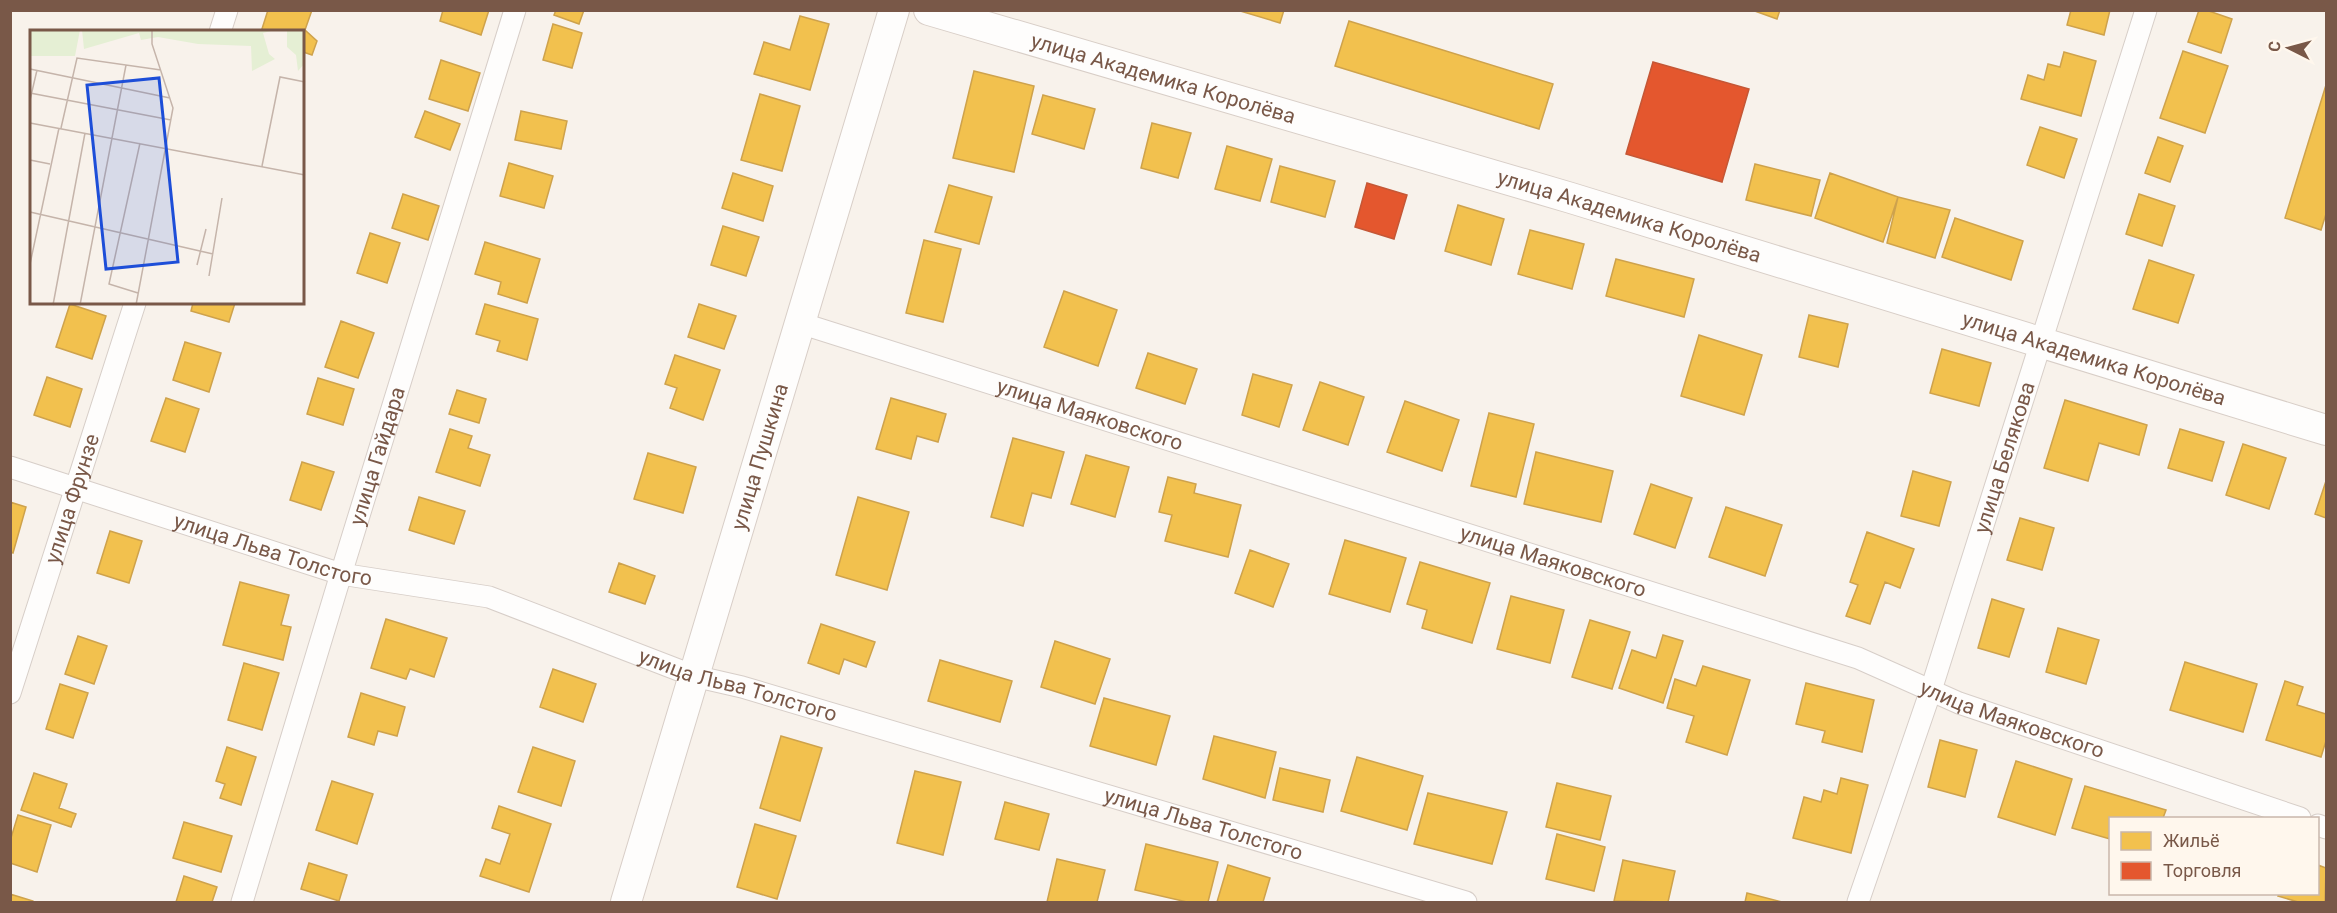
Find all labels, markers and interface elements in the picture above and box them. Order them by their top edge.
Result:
north arrow [2259,18,2319,78]
street label: улица Академика Королёва [1028,28,1298,129]
inset map [30,30,304,304]
text: С [2265,40,2285,53]
street label: улица Академика Королёва [1494,165,1764,268]
street label: улица Академика Королёва [1959,307,2229,410]
street label: улица Маяковского [994,374,1186,456]
street label: улица Белякова [1969,379,2040,536]
street label: улица Пушкина [726,380,793,533]
street label: улица Гайдара [345,384,410,528]
street label: улица Фрунзе [40,431,104,567]
street label: улица Льва Толстого [171,509,374,591]
street label: улица Маяковского [1457,521,1649,602]
street label: улица Льва Толстого [635,644,840,727]
street label: улица Маяковского [1916,675,2108,763]
street label: улица Льва Толстого [1101,783,1306,865]
legend [2109,817,2319,895]
text: Жильё [2163,830,2219,851]
text: Торговля [2163,860,2241,881]

